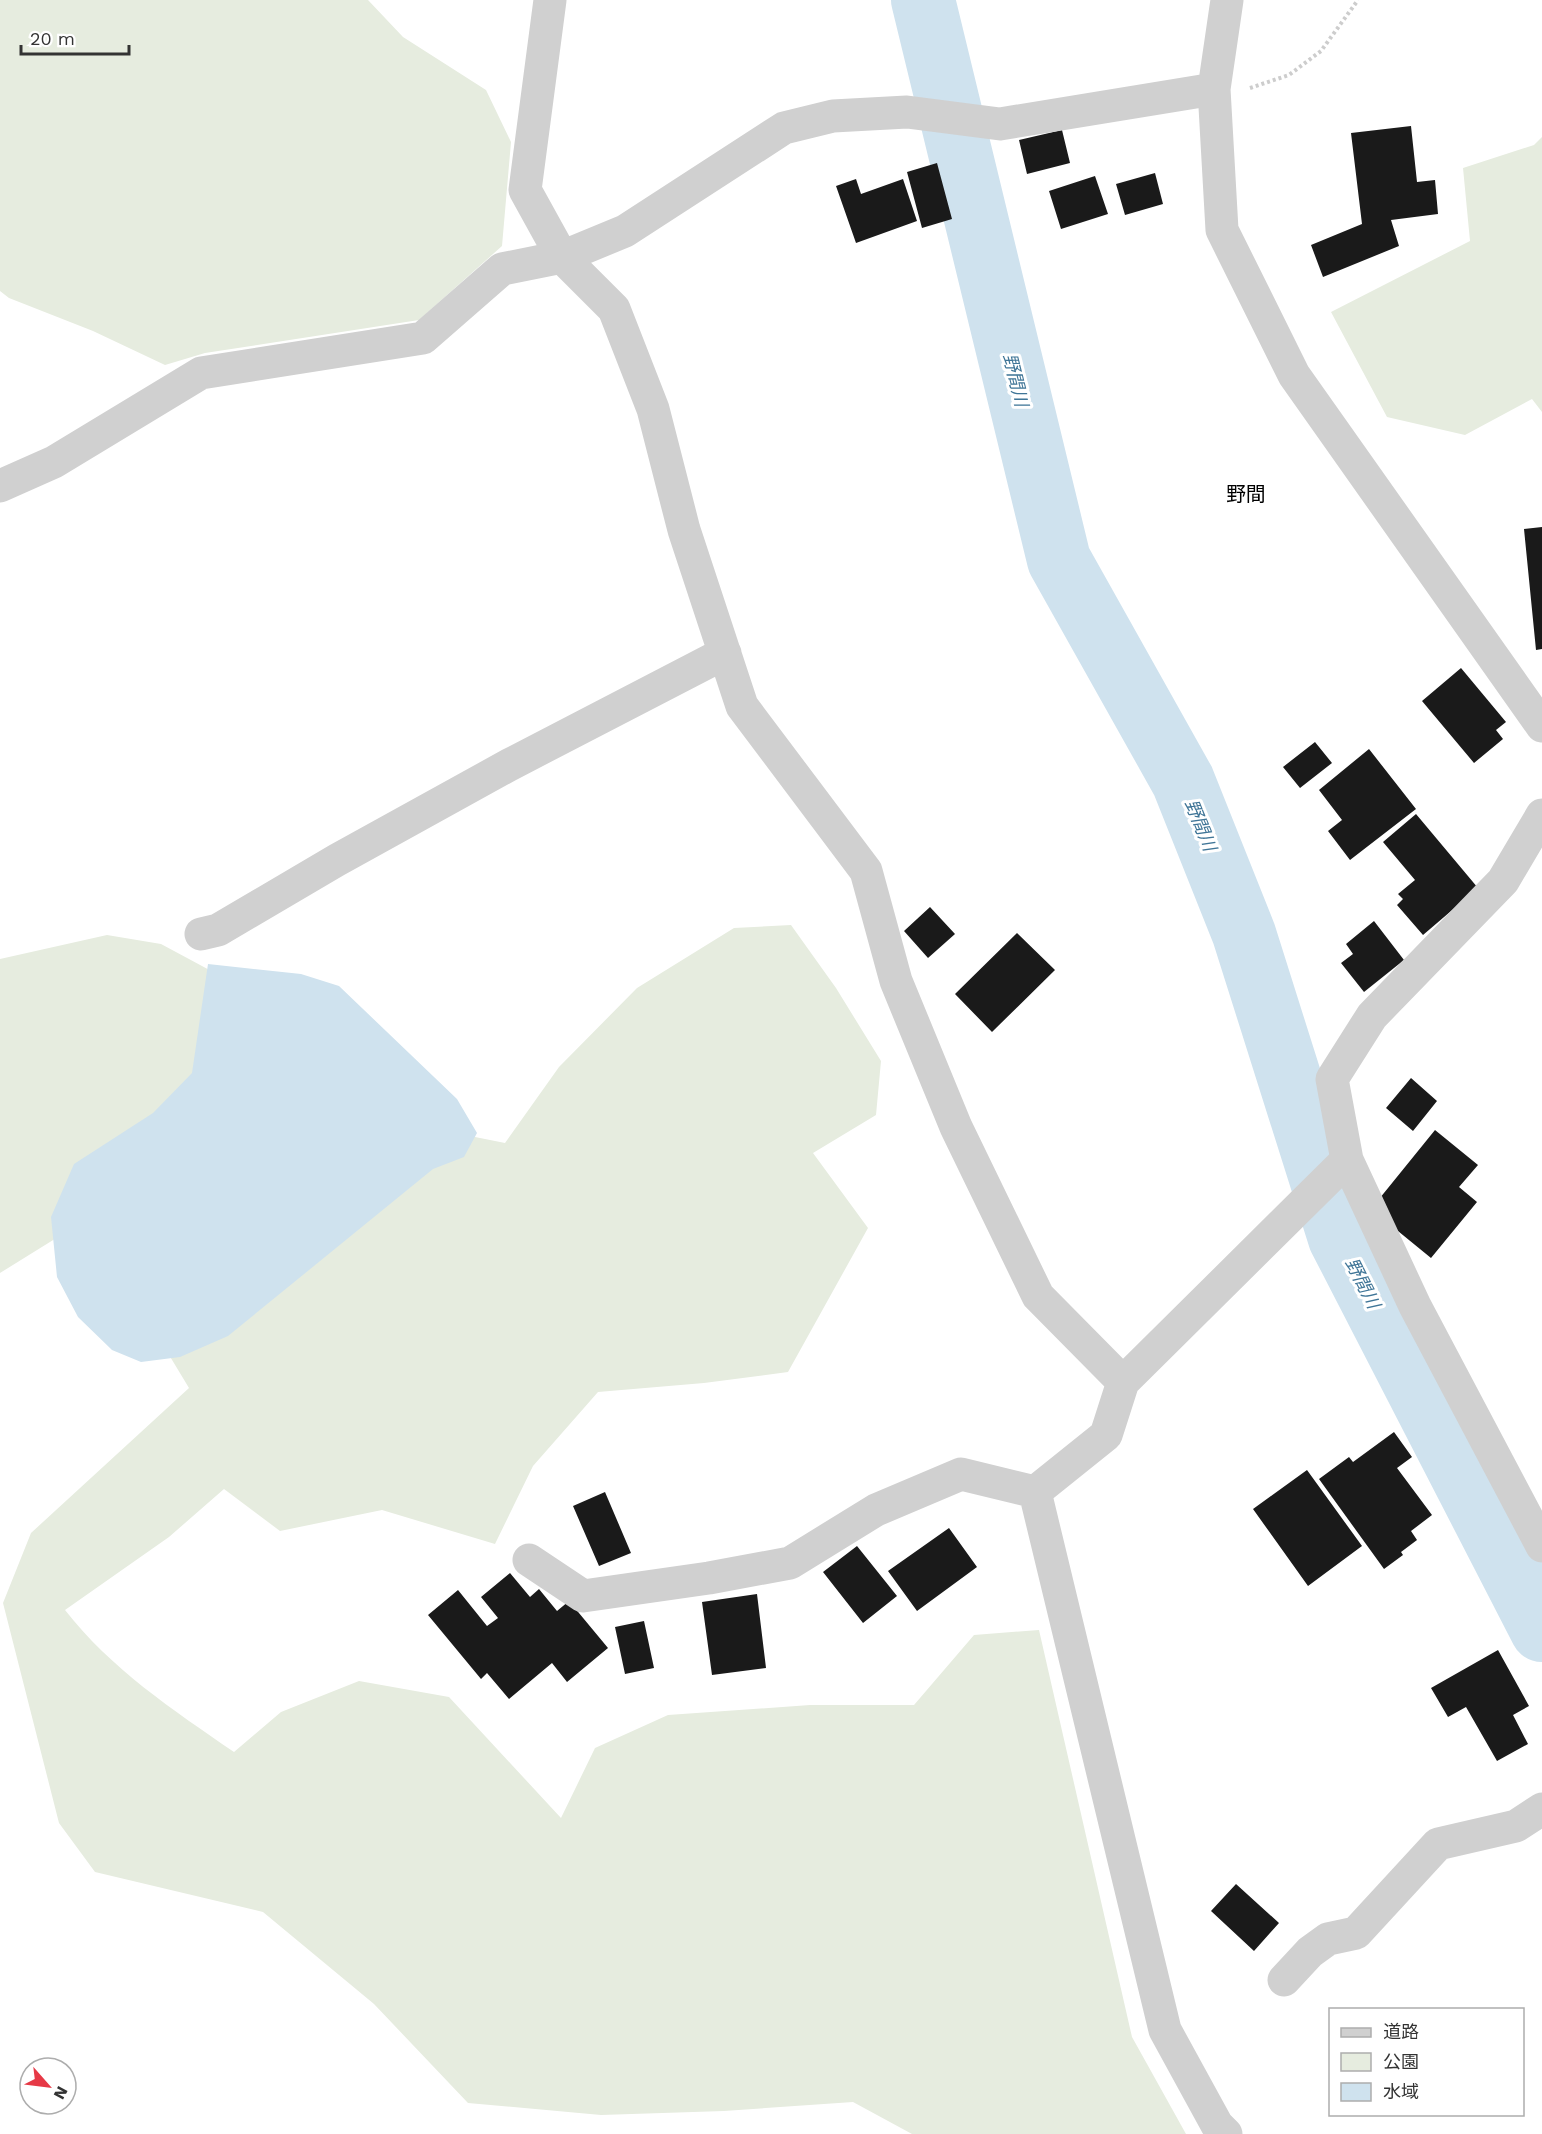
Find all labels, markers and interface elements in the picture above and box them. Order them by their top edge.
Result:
scale bar [21,18,129,56]
text: 20 m [30,28,75,49]
water label: 野間川 [999,351,1033,411]
district label: 野間 [1226,482,1266,506]
water label: 野間川 [1181,796,1222,856]
water label: 野間川 [1341,1254,1386,1314]
legend [1329,2008,1524,2116]
text: 道路 [1383,2021,1419,2042]
text: 公園 [1383,2051,1419,2072]
north arrow [18,2056,78,2116]
text: 水域 [1383,2081,1419,2102]
text: N [50,2083,72,2103]

